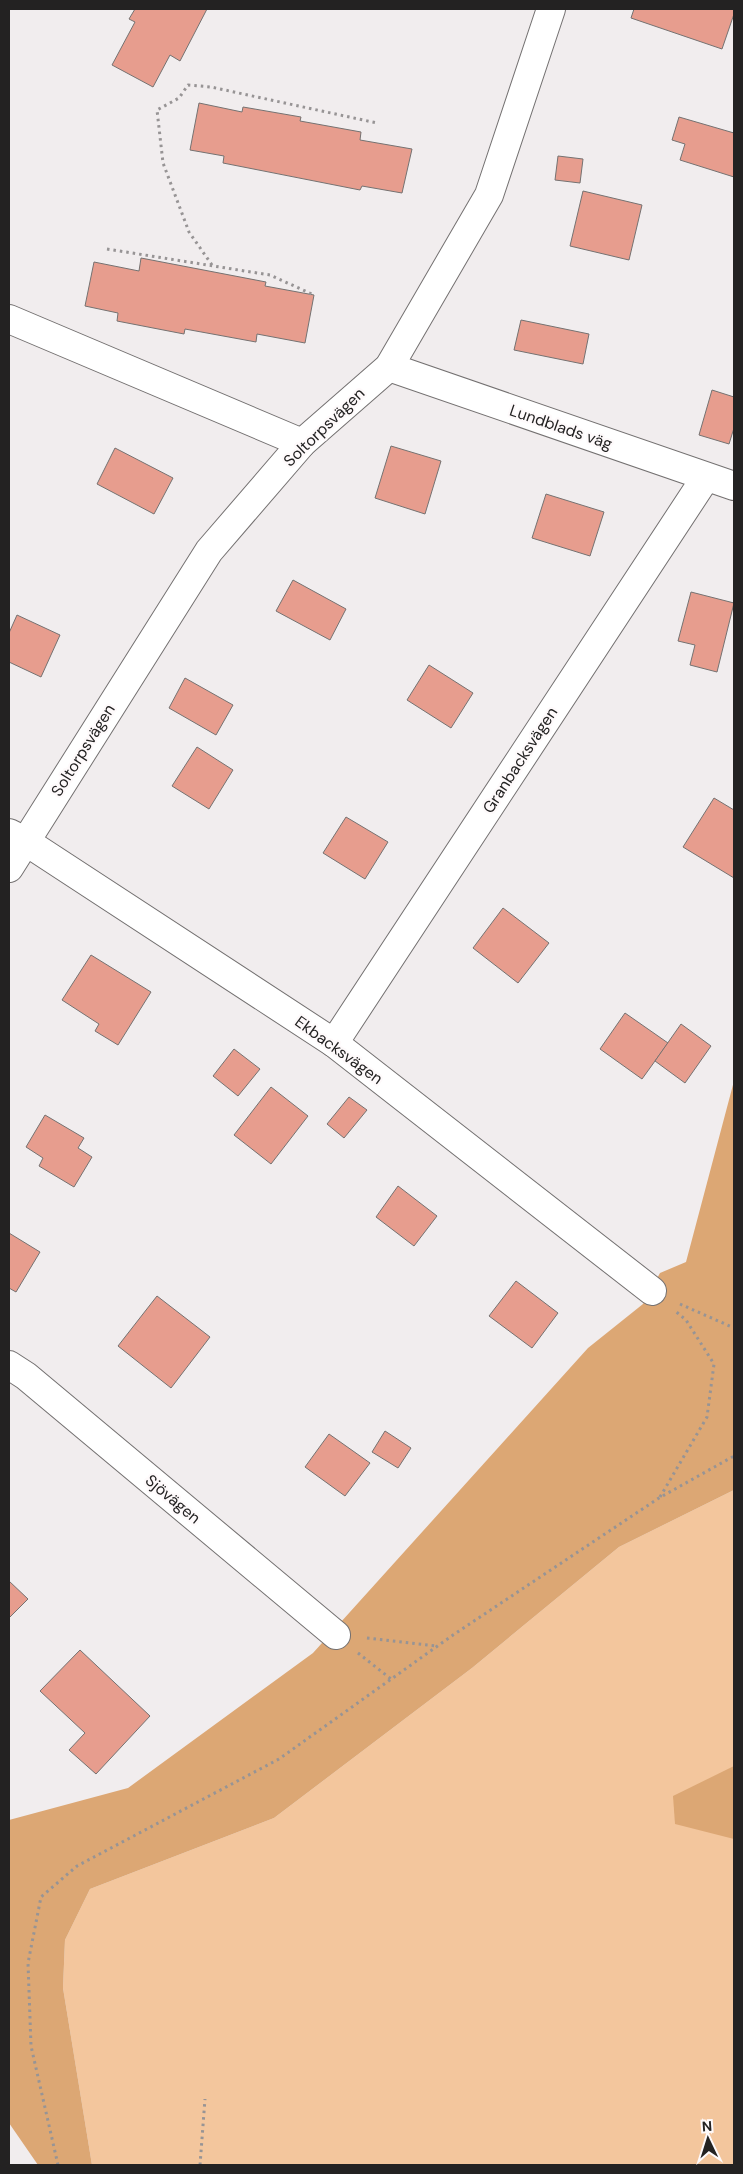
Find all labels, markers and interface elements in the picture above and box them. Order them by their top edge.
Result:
street label: Soltorpsvägen [279,383,369,471]
street label: Lundblads väg [507,400,615,454]
street label: Soltorpsvägen [46,700,120,800]
street label: Granbacksvägen [478,703,562,817]
street label: Ekbacksvägen [291,1011,387,1089]
street label: Sjövägen [141,1470,205,1528]
north arrow [683,2114,733,2164]
text: N [701,2117,713,2135]

